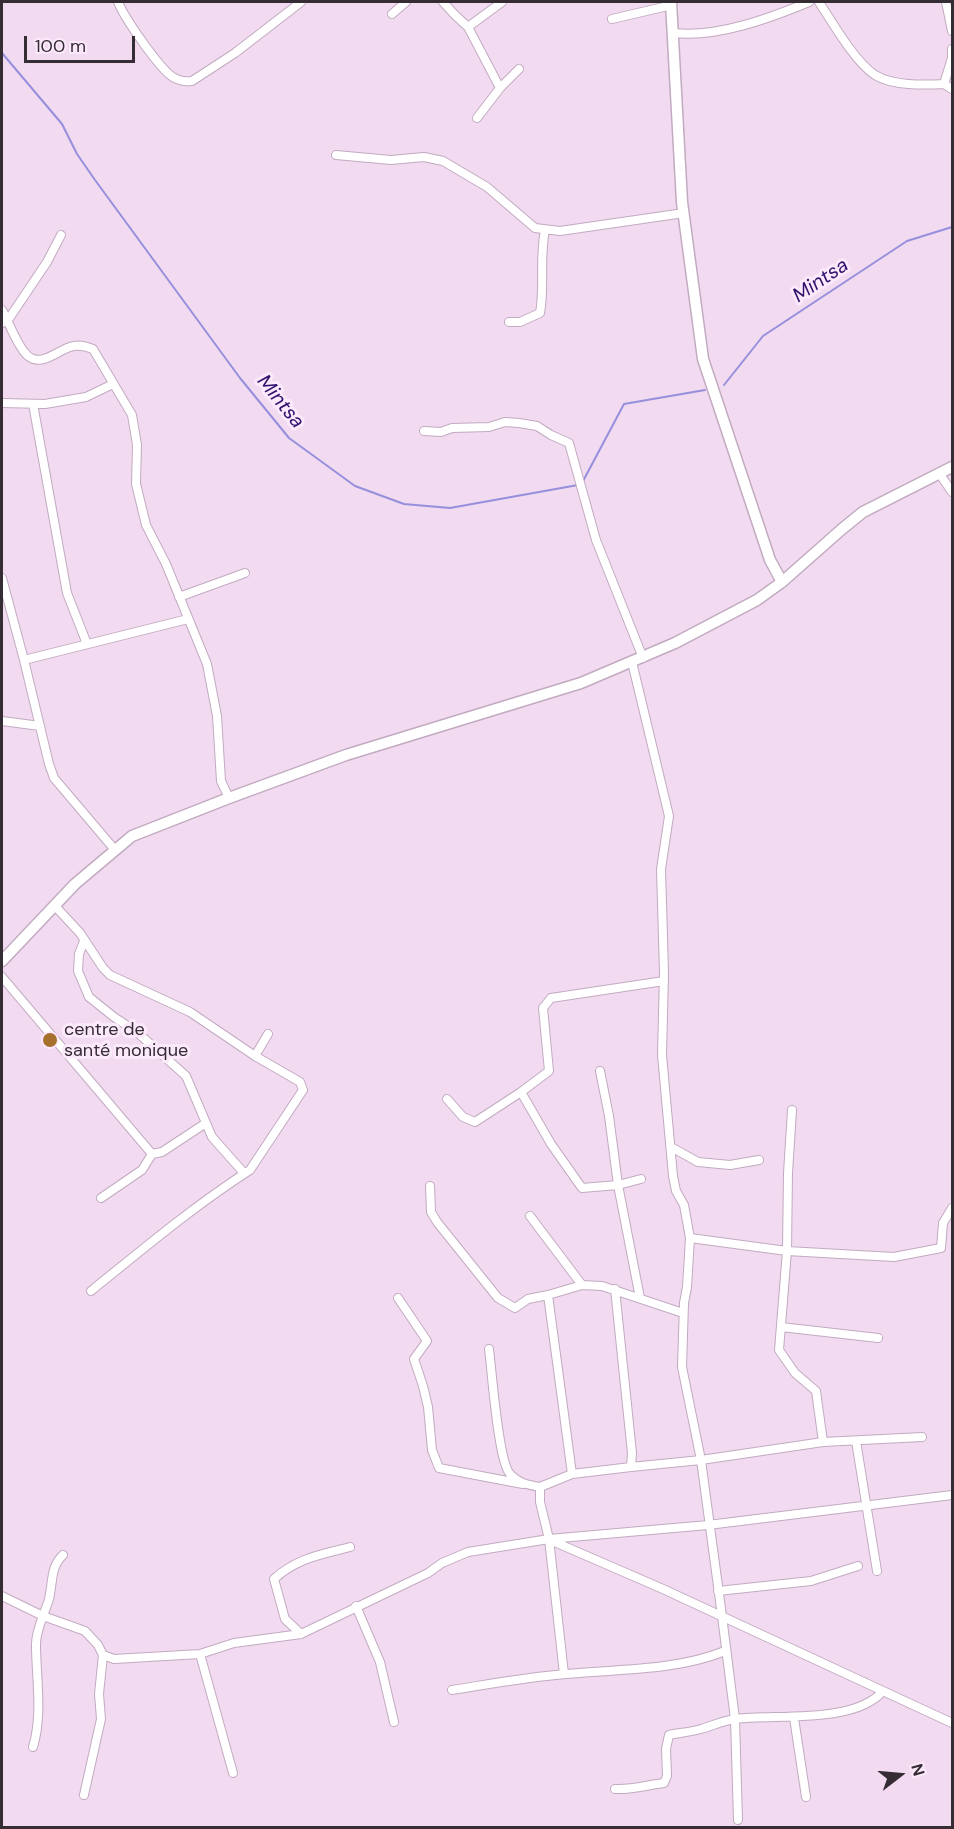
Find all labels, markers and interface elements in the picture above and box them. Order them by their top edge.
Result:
scale bar [27,24,138,62]
text: 100 m [35,34,86,58]
water label: Mintsa [789,254,853,308]
water label: Mintsa [251,370,309,434]
place label: centre de santé monique [64,1019,188,1062]
marker: centre de santé monique [41,1031,59,1049]
north arrow [870,1745,930,1805]
text: N [906,1761,929,1778]

